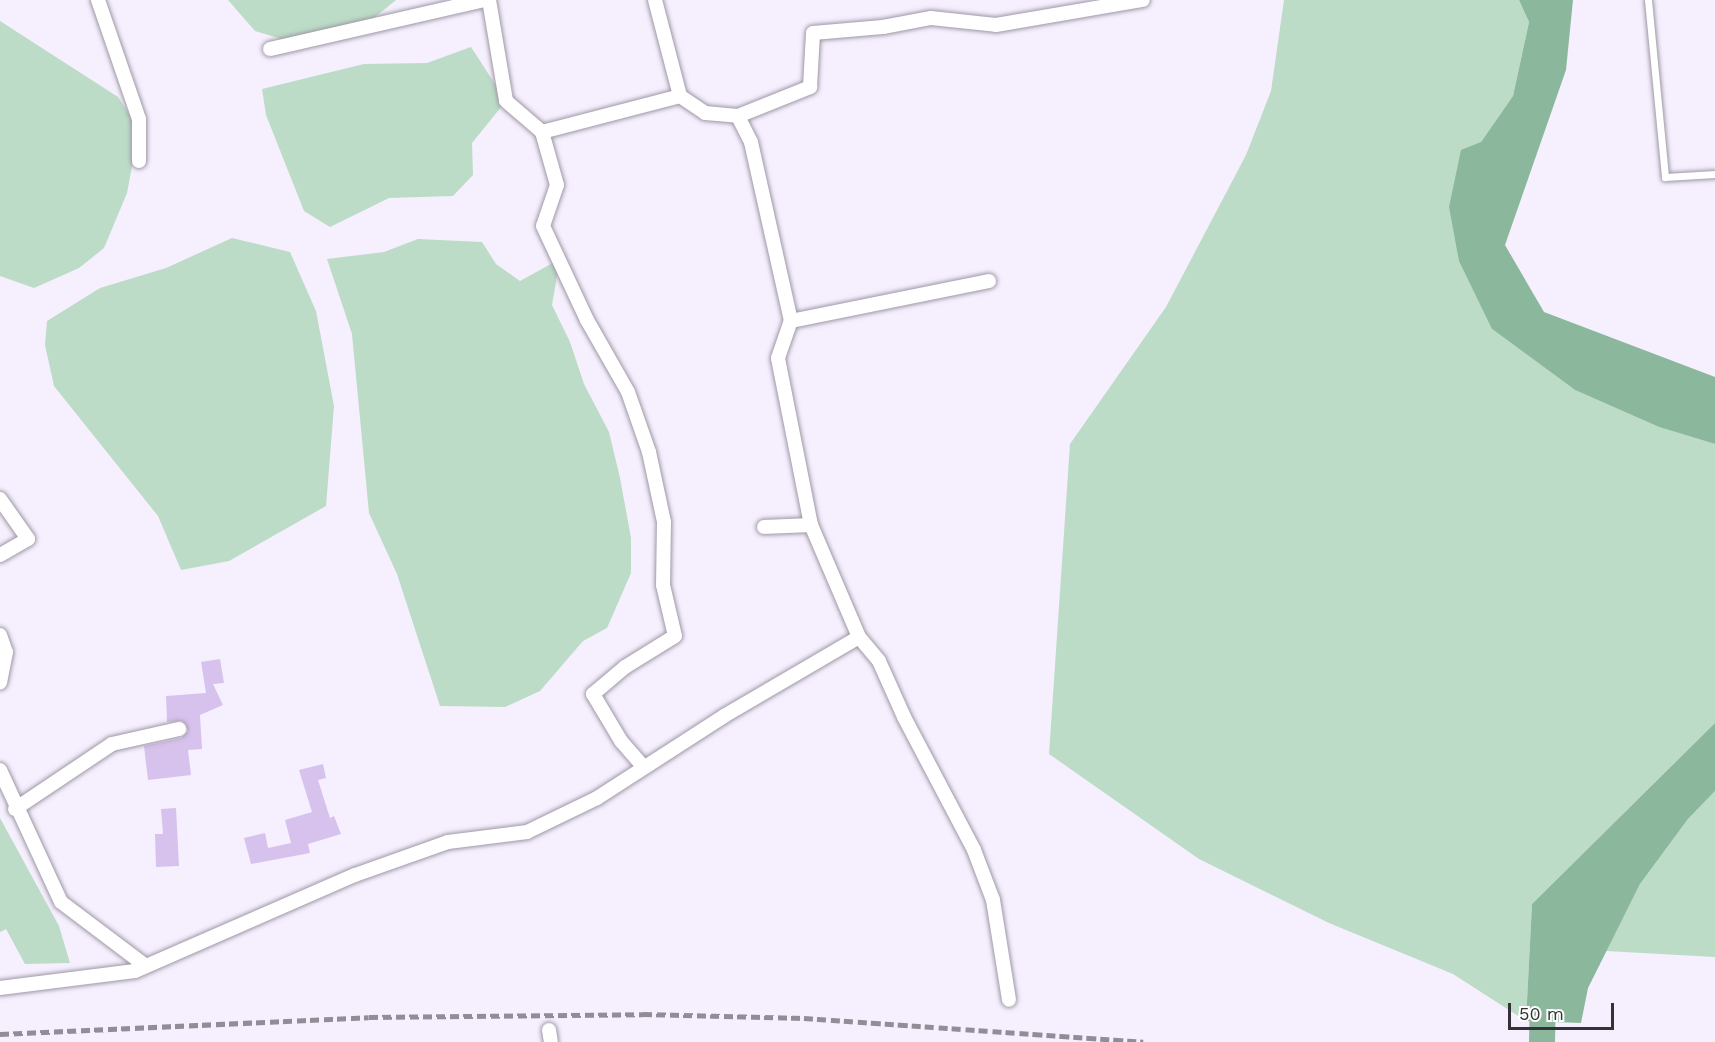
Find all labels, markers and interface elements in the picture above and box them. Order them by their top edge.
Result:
scale bar [1511,991,1618,1029]
text: 50 m [1519,1003,1564,1024]

